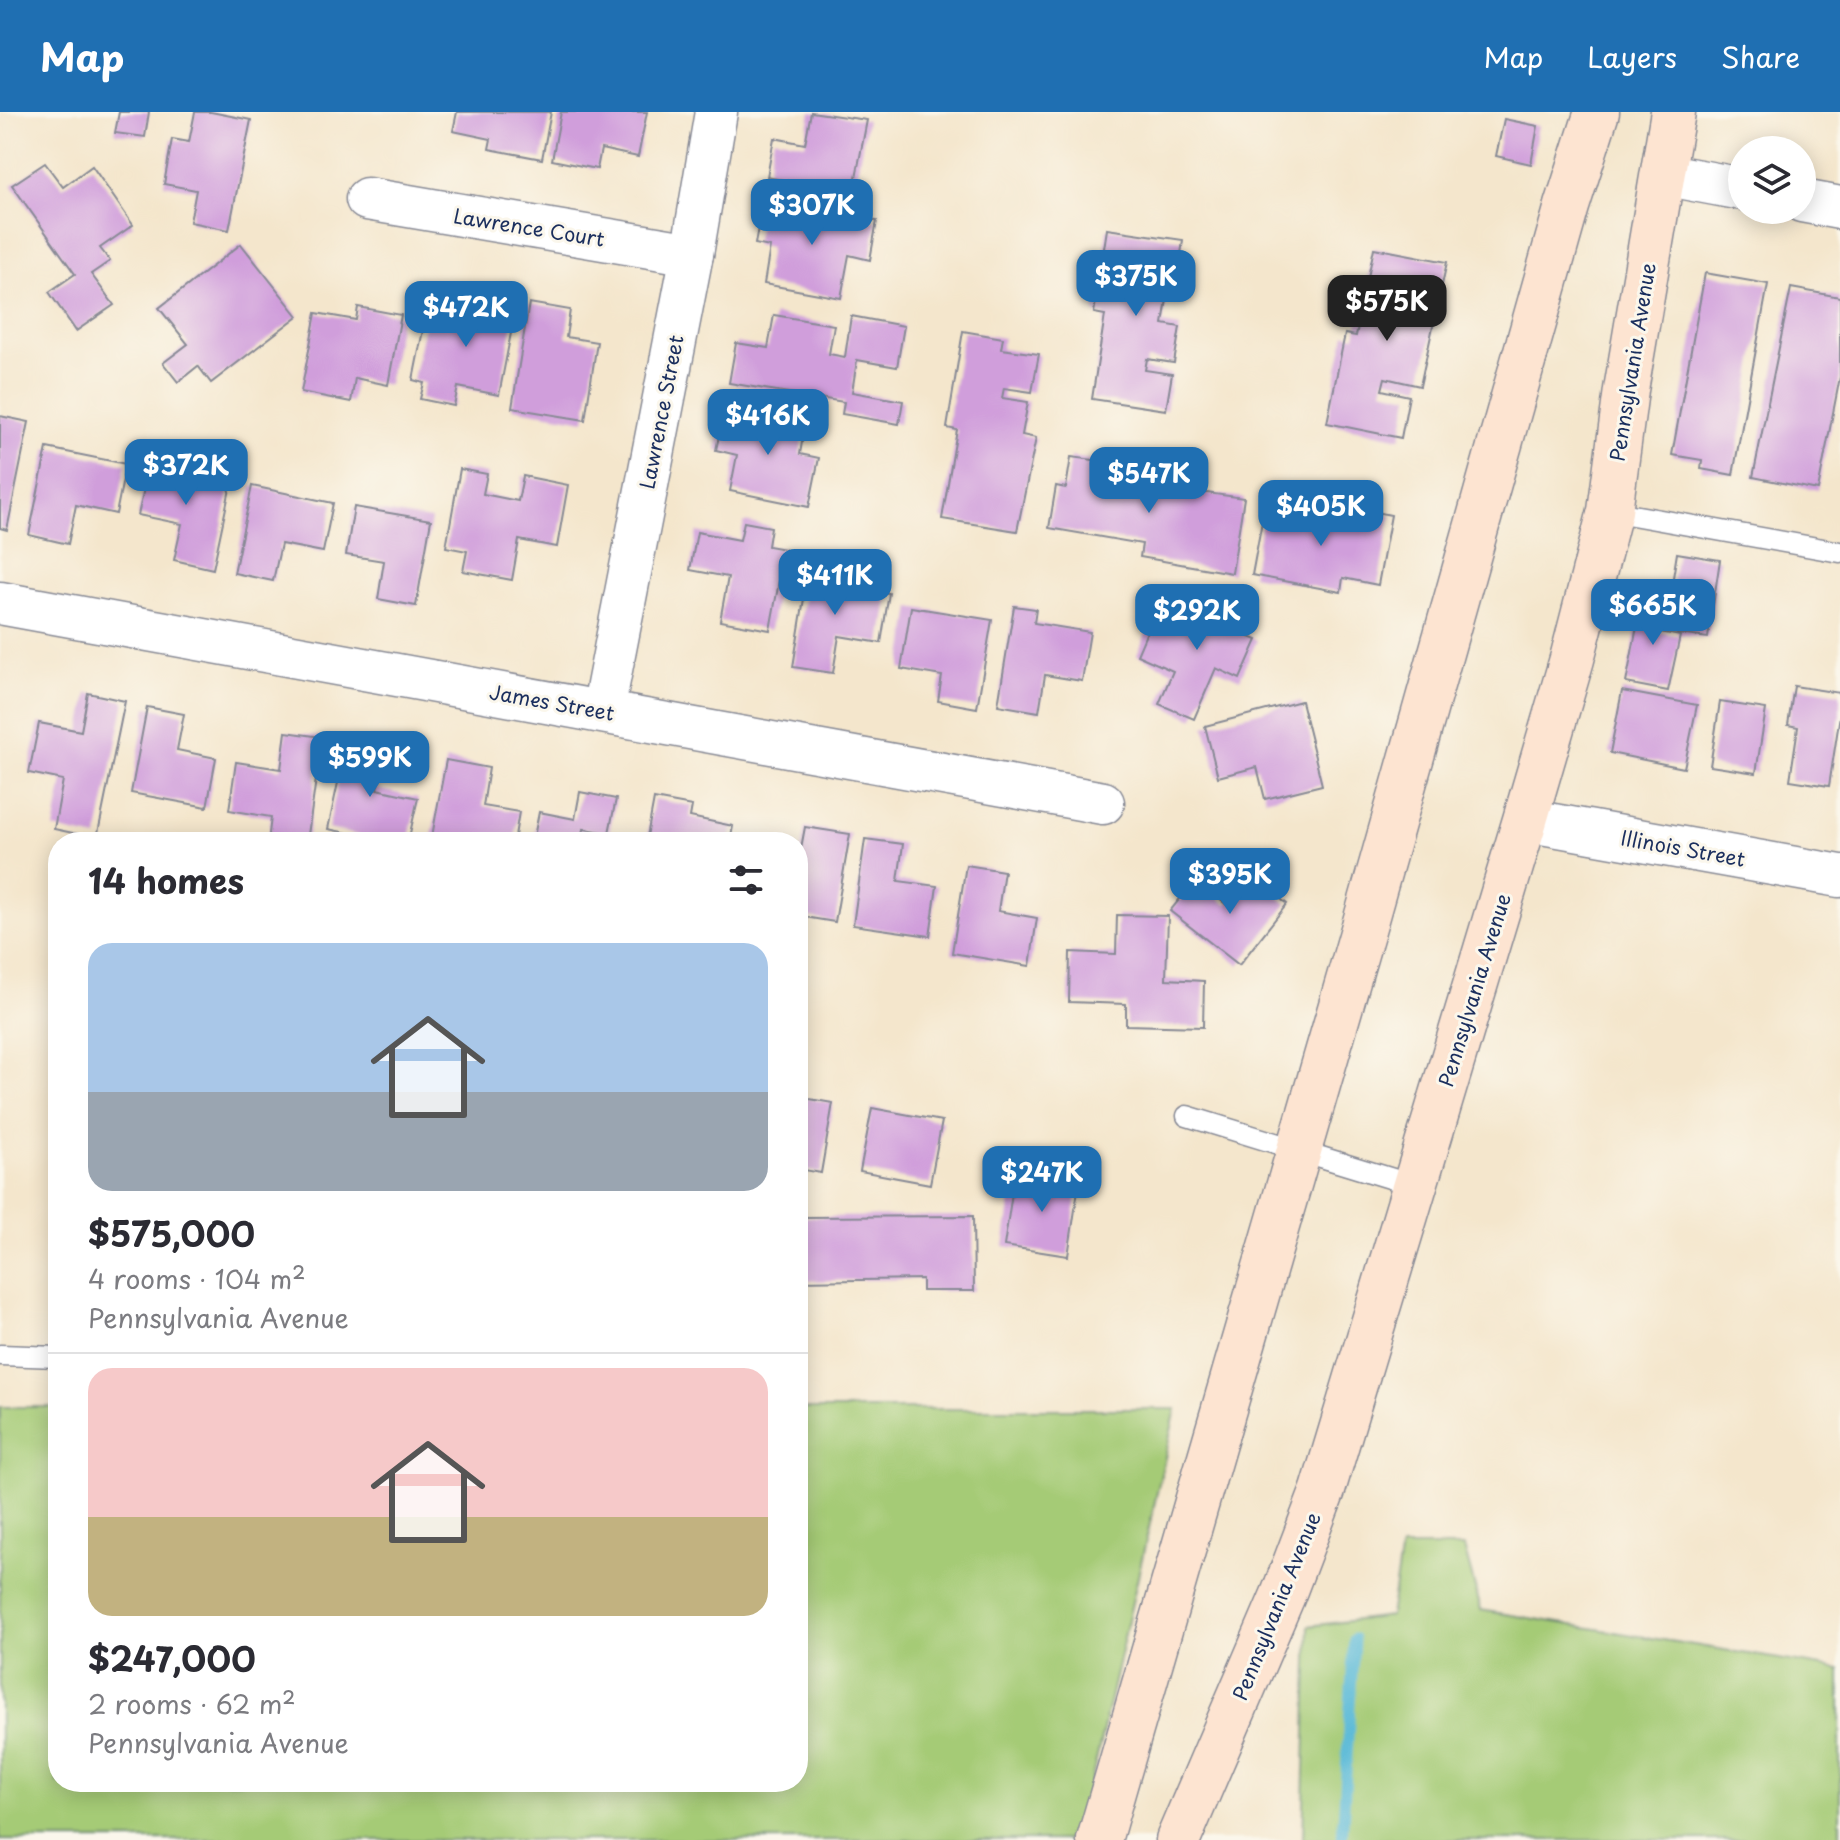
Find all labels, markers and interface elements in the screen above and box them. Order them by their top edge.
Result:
text: Map [40,28,124,85]
text: Map [1483,35,1543,78]
text: Layers [1587,35,1677,78]
text: Share [1721,35,1800,78]
map controls [1728,136,1816,224]
button: layers [1728,136,1816,224]
pin: $307K [756,179,868,247]
text: $307K [769,185,855,224]
street label: Lawrence Court [451,200,607,254]
pin: $375K [1080,250,1192,318]
text: $375K [1094,256,1178,295]
street label: Pennsylvania Avenue [1601,261,1663,463]
pin: $575K [1331,275,1443,343]
pin: $472K [410,281,522,349]
text: $575K [1346,281,1428,320]
text: $472K [423,287,509,326]
street label: Lawrence Street [631,332,691,492]
pin: $416K [712,389,824,457]
text: $416K [726,395,810,434]
pin: $372K [130,439,242,507]
text: $372K [143,445,229,484]
pin: $547K [1093,447,1205,515]
text: $547K [1107,453,1191,492]
pin: $405K [1265,480,1377,548]
text: $405K [1276,486,1366,525]
pin: $411K [779,549,891,617]
text: $411K [797,555,873,594]
pin: $665K [1597,579,1709,647]
pin: $292K [1141,584,1253,652]
text: $665K [1609,585,1697,624]
text: $292K [1153,590,1241,629]
street label: James Street [487,676,617,728]
pin: $599K [314,731,426,799]
text: $599K [328,737,412,776]
street label: Illinois Street [1618,822,1748,874]
pin: $395K [1174,848,1286,916]
text: 14 homes [88,854,244,906]
text: $395K [1188,854,1272,893]
icon: filters [724,858,768,902]
street label: Pennsylvania Avenue [1430,890,1518,1090]
icon: home [356,995,500,1139]
pin: $247K [986,1146,1098,1214]
text: $247K [1000,1152,1084,1191]
text: $575,000 [88,1207,255,1259]
text: 4 rooms · 104 m² [88,1259,306,1298]
text: Pennsylvania Avenue [88,1298,349,1337]
icon: home [356,1420,500,1564]
street label: Pennsylvania Avenue [1225,1507,1328,1705]
text: $247,000 [88,1632,256,1684]
text: 2 rooms · 62 m² [88,1684,296,1723]
text: Pennsylvania Avenue [88,1723,349,1762]

